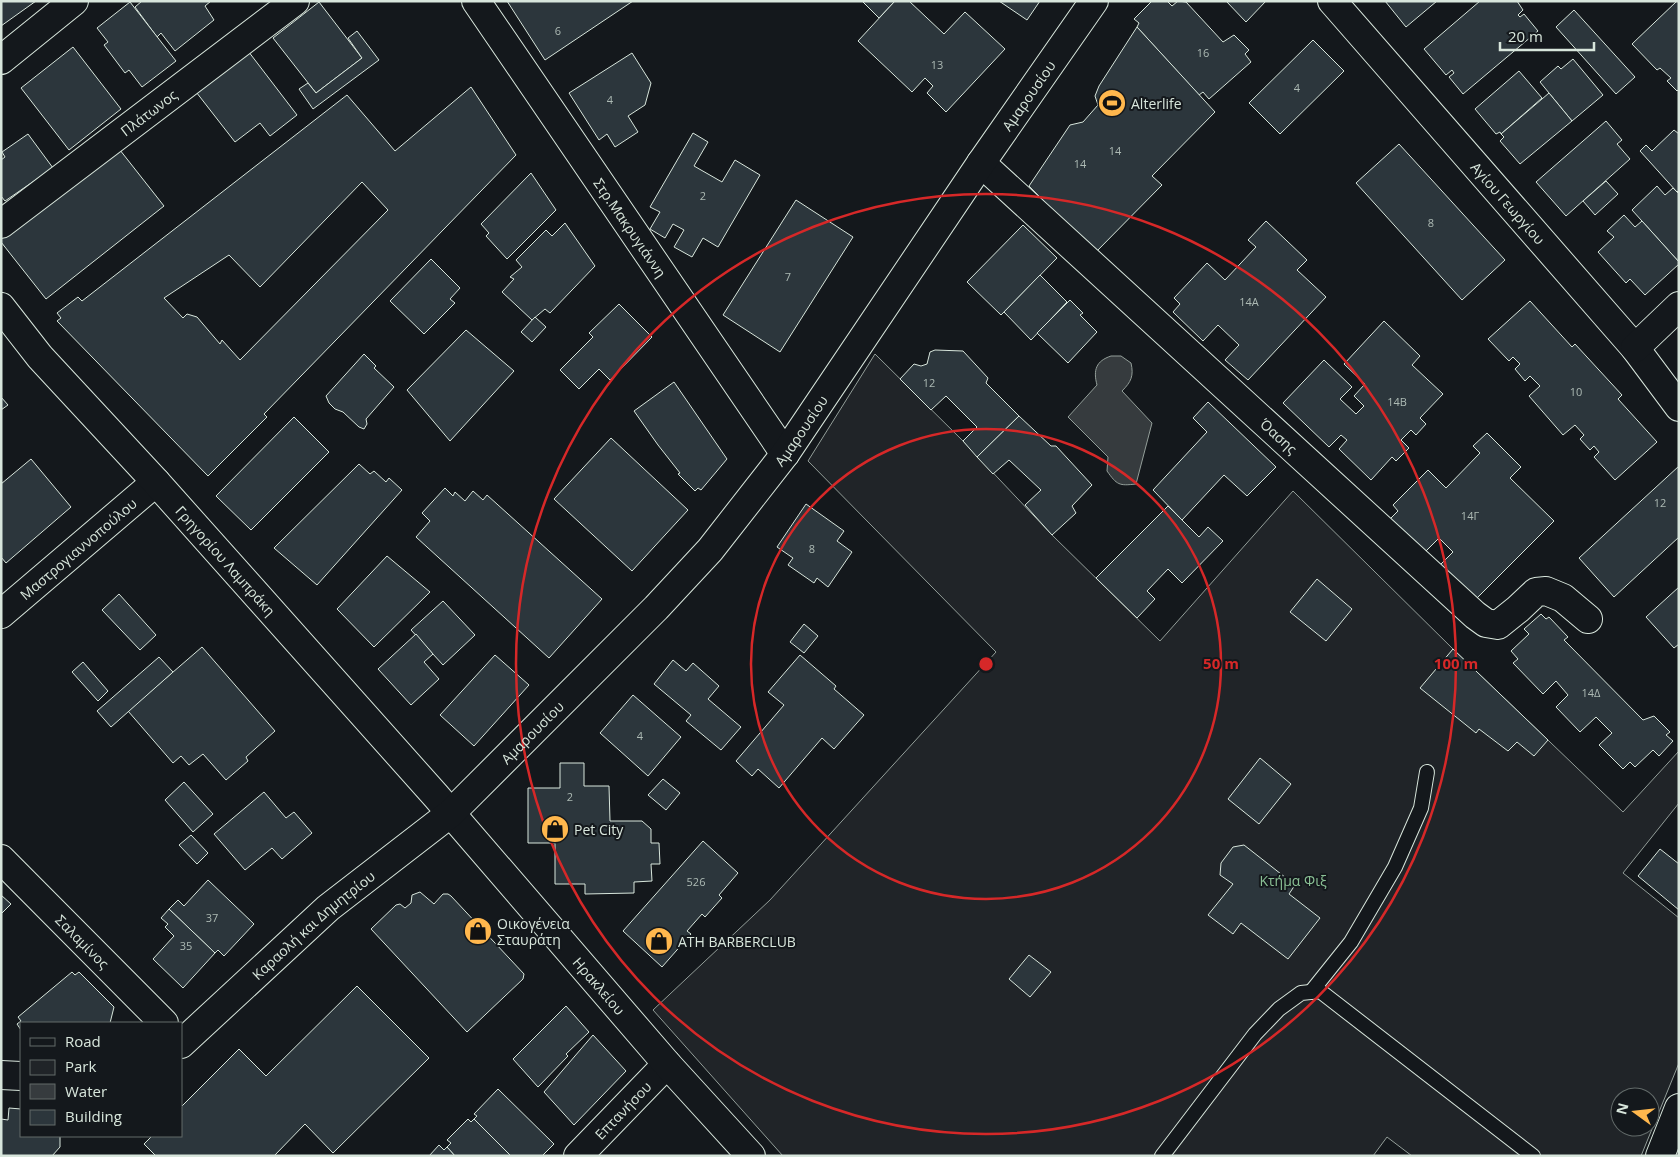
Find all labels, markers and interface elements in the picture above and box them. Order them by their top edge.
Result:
scale bar [1500,20,1594,52]
house number: 6 [555,23,561,38]
text: 20 m [1508,26,1543,46]
house number: 16 [1197,45,1209,60]
street label: Αμαρουσίου [997,56,1059,134]
house number: 13 [931,57,943,72]
house number: 4 [1294,80,1301,95]
street label: Πλάτωνος [116,84,181,140]
sports icon: Alterlife [1097,88,1127,118]
house number: 4 [607,92,614,107]
place label: Alterlife [1131,94,1182,113]
house number: 14 [1109,143,1122,158]
house number: 14 [1074,156,1087,171]
street label: Αγίου Γεωργίου [1467,158,1549,248]
street label: Στρ.Μακρυγιάννη [590,174,671,281]
house number: 2 [700,188,706,203]
house number: 8 [1428,215,1434,230]
house number: 7 [785,269,791,284]
house number: 14A [1239,294,1259,309]
house number: 12 [923,375,935,390]
house number: 10 [1570,384,1582,399]
street label: Αμαρουσίου [770,391,832,470]
house number: 14B [1387,394,1407,409]
street label: Όασης [1256,413,1302,458]
street label: Μαστρογιαννοπούλου [15,493,140,604]
house number: 12 [1654,495,1666,510]
street label: Γρηγορίου Λαμπράκη [172,501,280,620]
house number: 14Γ [1461,508,1479,523]
house number: 8 [809,541,815,556]
text: 50 m [1203,653,1239,673]
text: 100 m [1434,653,1478,673]
centre of rings [977,655,995,673]
house number: 14Δ [1582,685,1601,700]
street label: Αμαρουσίου [496,697,567,768]
house number: 4 [637,728,644,743]
house number: 2 [567,789,573,804]
shop icon: Pet City [540,814,570,844]
place label: Pet City [574,820,624,839]
street label: Καραολή και Δημητρίου [247,866,378,984]
park label: Κτήμα Φιξ [1259,871,1327,890]
house number: 526 [687,874,705,889]
street label: Σαλαμίνος [52,910,114,973]
house number: 37 [206,910,218,925]
place label: Οικογένεια Σταυράτη [497,914,570,949]
shop icon: Οικογένεια Σταυράτη [463,916,493,946]
shop icon: ATH BARBERCLUB [644,926,674,956]
place label: ATH BARBERCLUB [678,932,796,951]
house number: 35 [180,938,192,953]
street label: Ηρακλείου [569,953,630,1019]
legend [20,1022,182,1137]
text: Road [65,1031,101,1051]
text: Park [65,1056,96,1076]
street label: Επτανήσου [590,1077,655,1143]
text: Water [65,1081,107,1101]
north arrow [1610,1087,1660,1137]
text: N [1611,1101,1633,1116]
text: Building [65,1106,122,1126]

